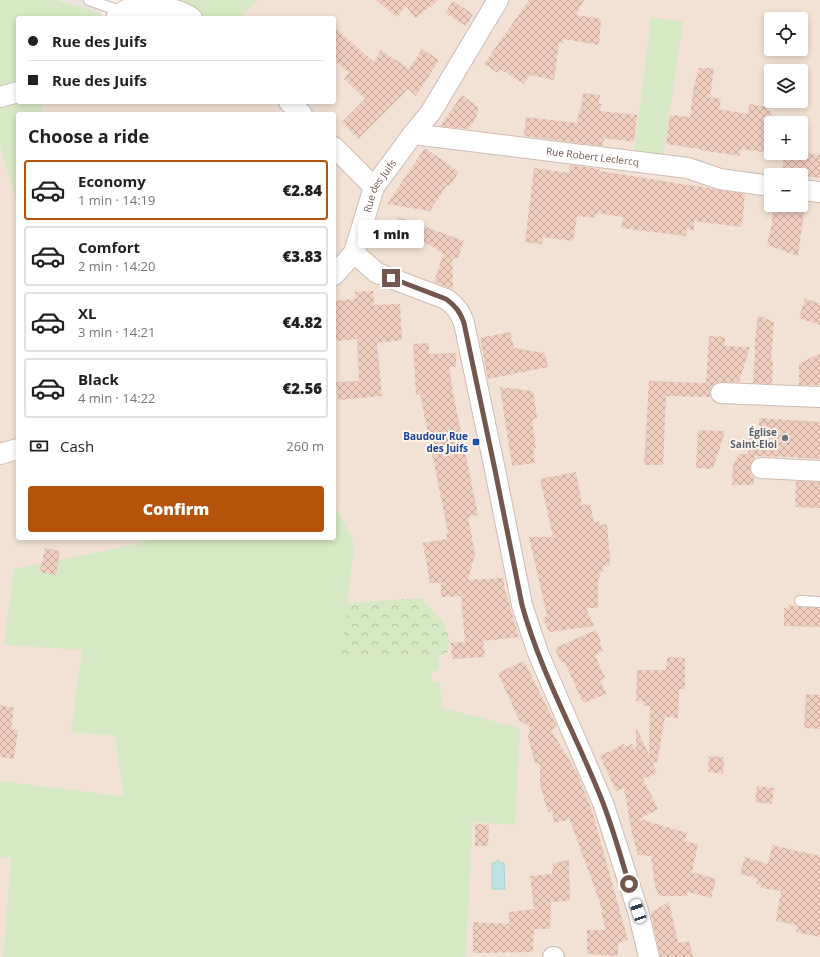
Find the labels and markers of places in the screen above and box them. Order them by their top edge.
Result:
place label: Église Saint-Eloi [730,425,777,451]
place label: Baudour Rue des Juifs [403,429,468,455]
marker: Église Saint-Eloi [780,433,790,443]
marker: Baudour Rue des Juifs [471,437,481,447]

